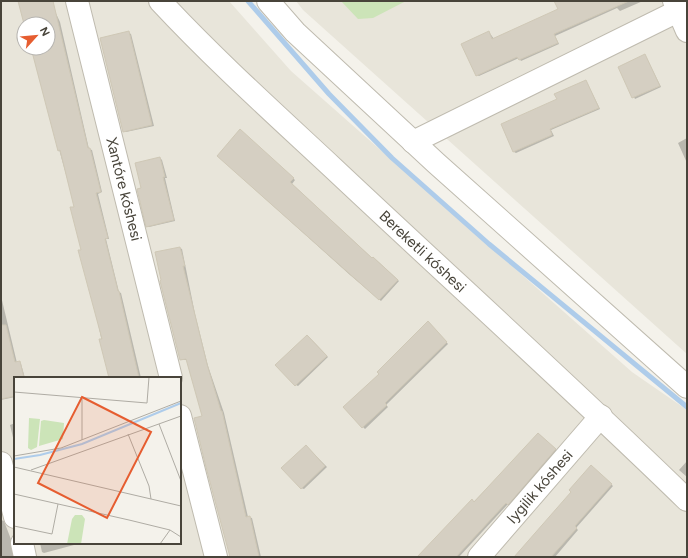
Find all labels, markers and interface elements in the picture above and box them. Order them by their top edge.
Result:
north arrow [16,16,56,56]
text: N [37,25,52,38]
street label: Xantóre kóshesi [102,136,146,243]
street label: Bereketli kóshesi [375,207,470,296]
inset map [14,377,181,544]
street label: Iygilik kóshesi [503,446,577,527]

